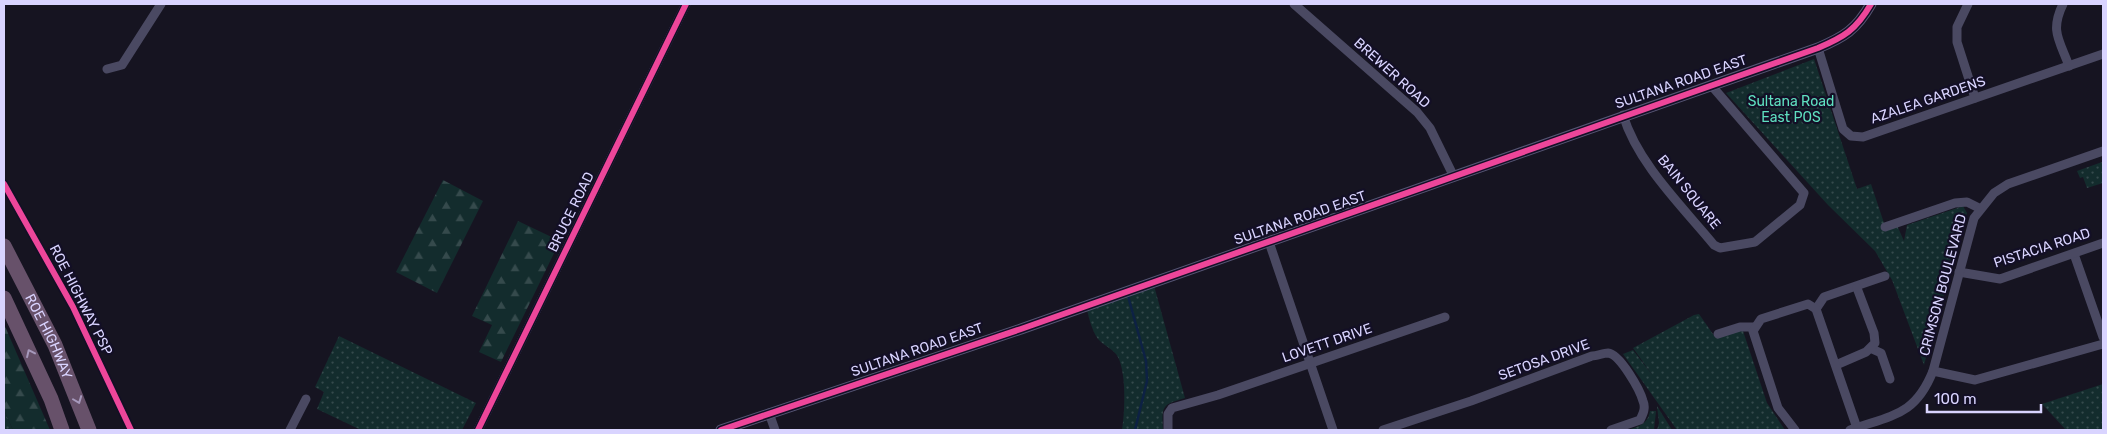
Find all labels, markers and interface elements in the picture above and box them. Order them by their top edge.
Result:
street label: BREWER ROAD [1350,34,1434,112]
street label: SULTANA ROAD EAST [1613,51,1749,113]
street label: AZALEA GARDENS [1868,72,1988,128]
park label: Sultana Road East POS [1748,93,1834,126]
street label: BAIN SQUARE [1654,152,1724,232]
street label: BRUCE ROAD [544,169,598,255]
street label: SULTANA ROAD EAST [1232,187,1368,249]
street label: CRIMSON BOULEVARD [1916,212,1970,358]
street label: PISTACIA ROAD [1991,224,2093,272]
street label: ROE HIGHWAY PSP [46,242,116,358]
street label: ROE HIGHWAY [22,292,76,382]
street label: SULTANA ROAD EAST [849,319,985,381]
street label: LOVETT DRIVE [1280,320,1374,366]
street label: SETOSA DRIVE [1496,336,1592,384]
one-way arrow [26,349,36,358]
scale bar [1927,382,2041,414]
text: 100 m [1934,390,1976,408]
one-way arrow [71,395,82,404]

